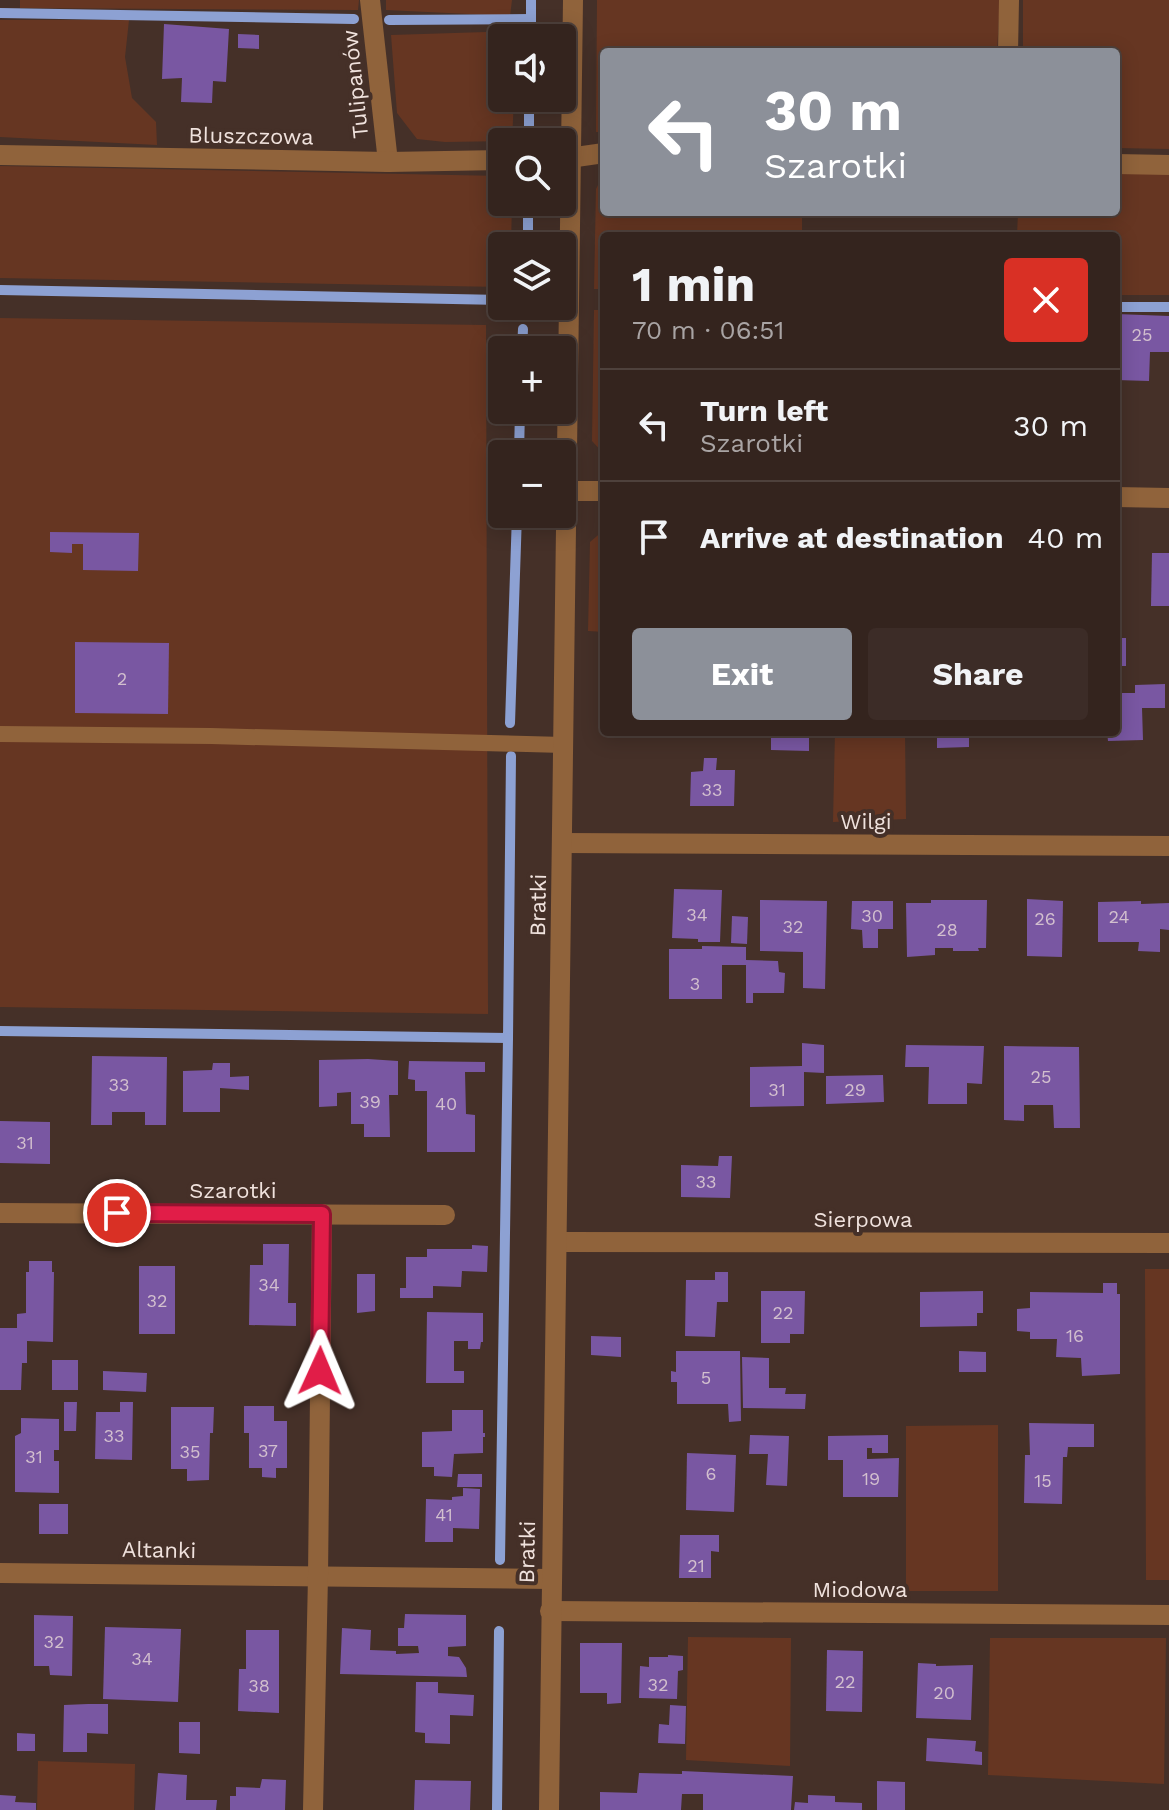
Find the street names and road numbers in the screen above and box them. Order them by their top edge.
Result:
street label: Tulipanów [337,28,373,140]
street label: Bluszczowa [188,122,314,150]
street label: Wilgi [840,809,892,834]
street label: Bratki [525,873,551,937]
street label: Szarotki [189,1178,277,1203]
street label: Sierpowa [814,1207,912,1232]
street label: Bratki [514,1520,540,1584]
street label: Altanki [122,1537,196,1563]
street label: Miodowa [812,1577,908,1602]

